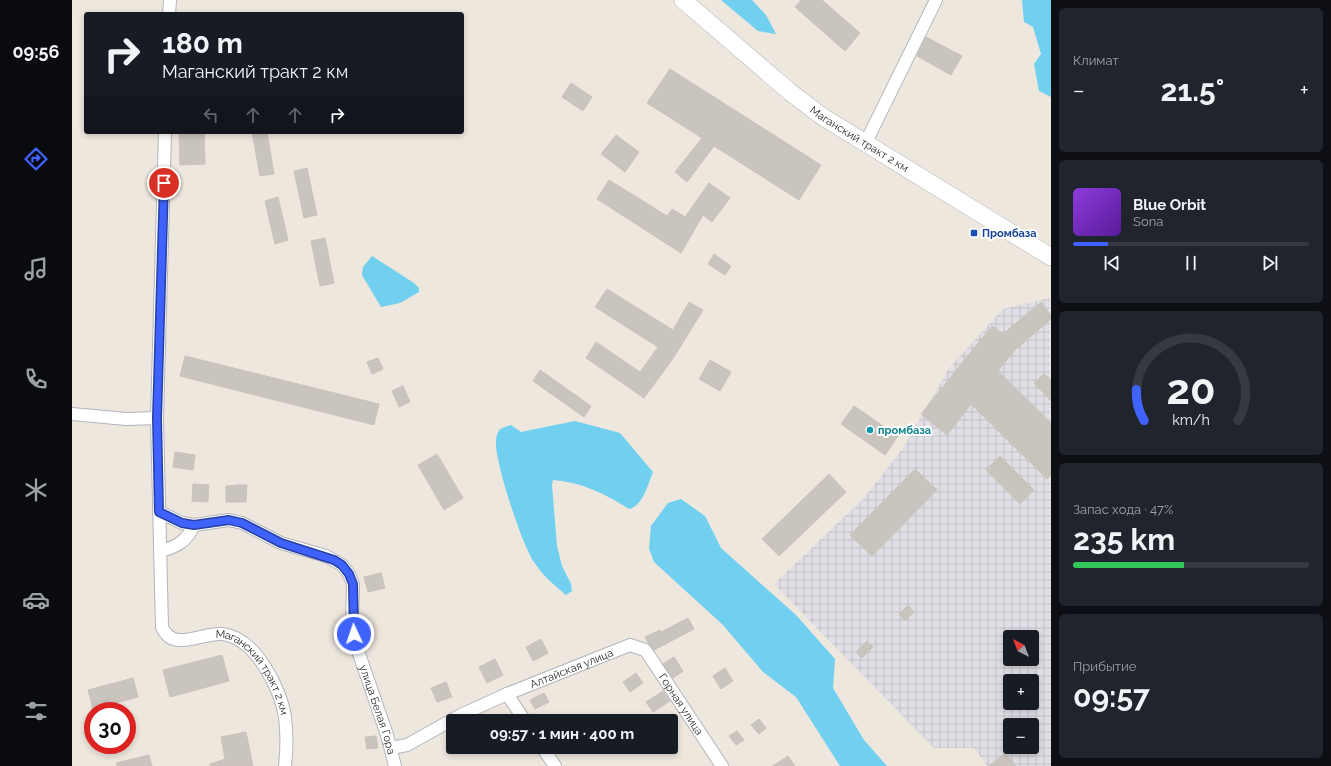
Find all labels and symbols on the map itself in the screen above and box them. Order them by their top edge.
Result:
street label: Маганский тракт 2 км [807,103,911,175]
pin [147,166,181,200]
place label: Промбаза [982,227,1037,240]
marker: Промбаза [969,228,979,238]
place label: промбаза [878,424,931,437]
marker: промбаза [865,425,875,435]
position arrow [333,613,375,655]
street label: Маганский тракт 2 км [215,628,291,716]
north arrow [1003,630,1039,666]
street label: Алтайская улица [528,646,615,691]
street label: улица Белая Гора [356,663,398,756]
street label: Горная улица [656,671,706,738]
speed limit sign: 30 [84,702,136,754]

